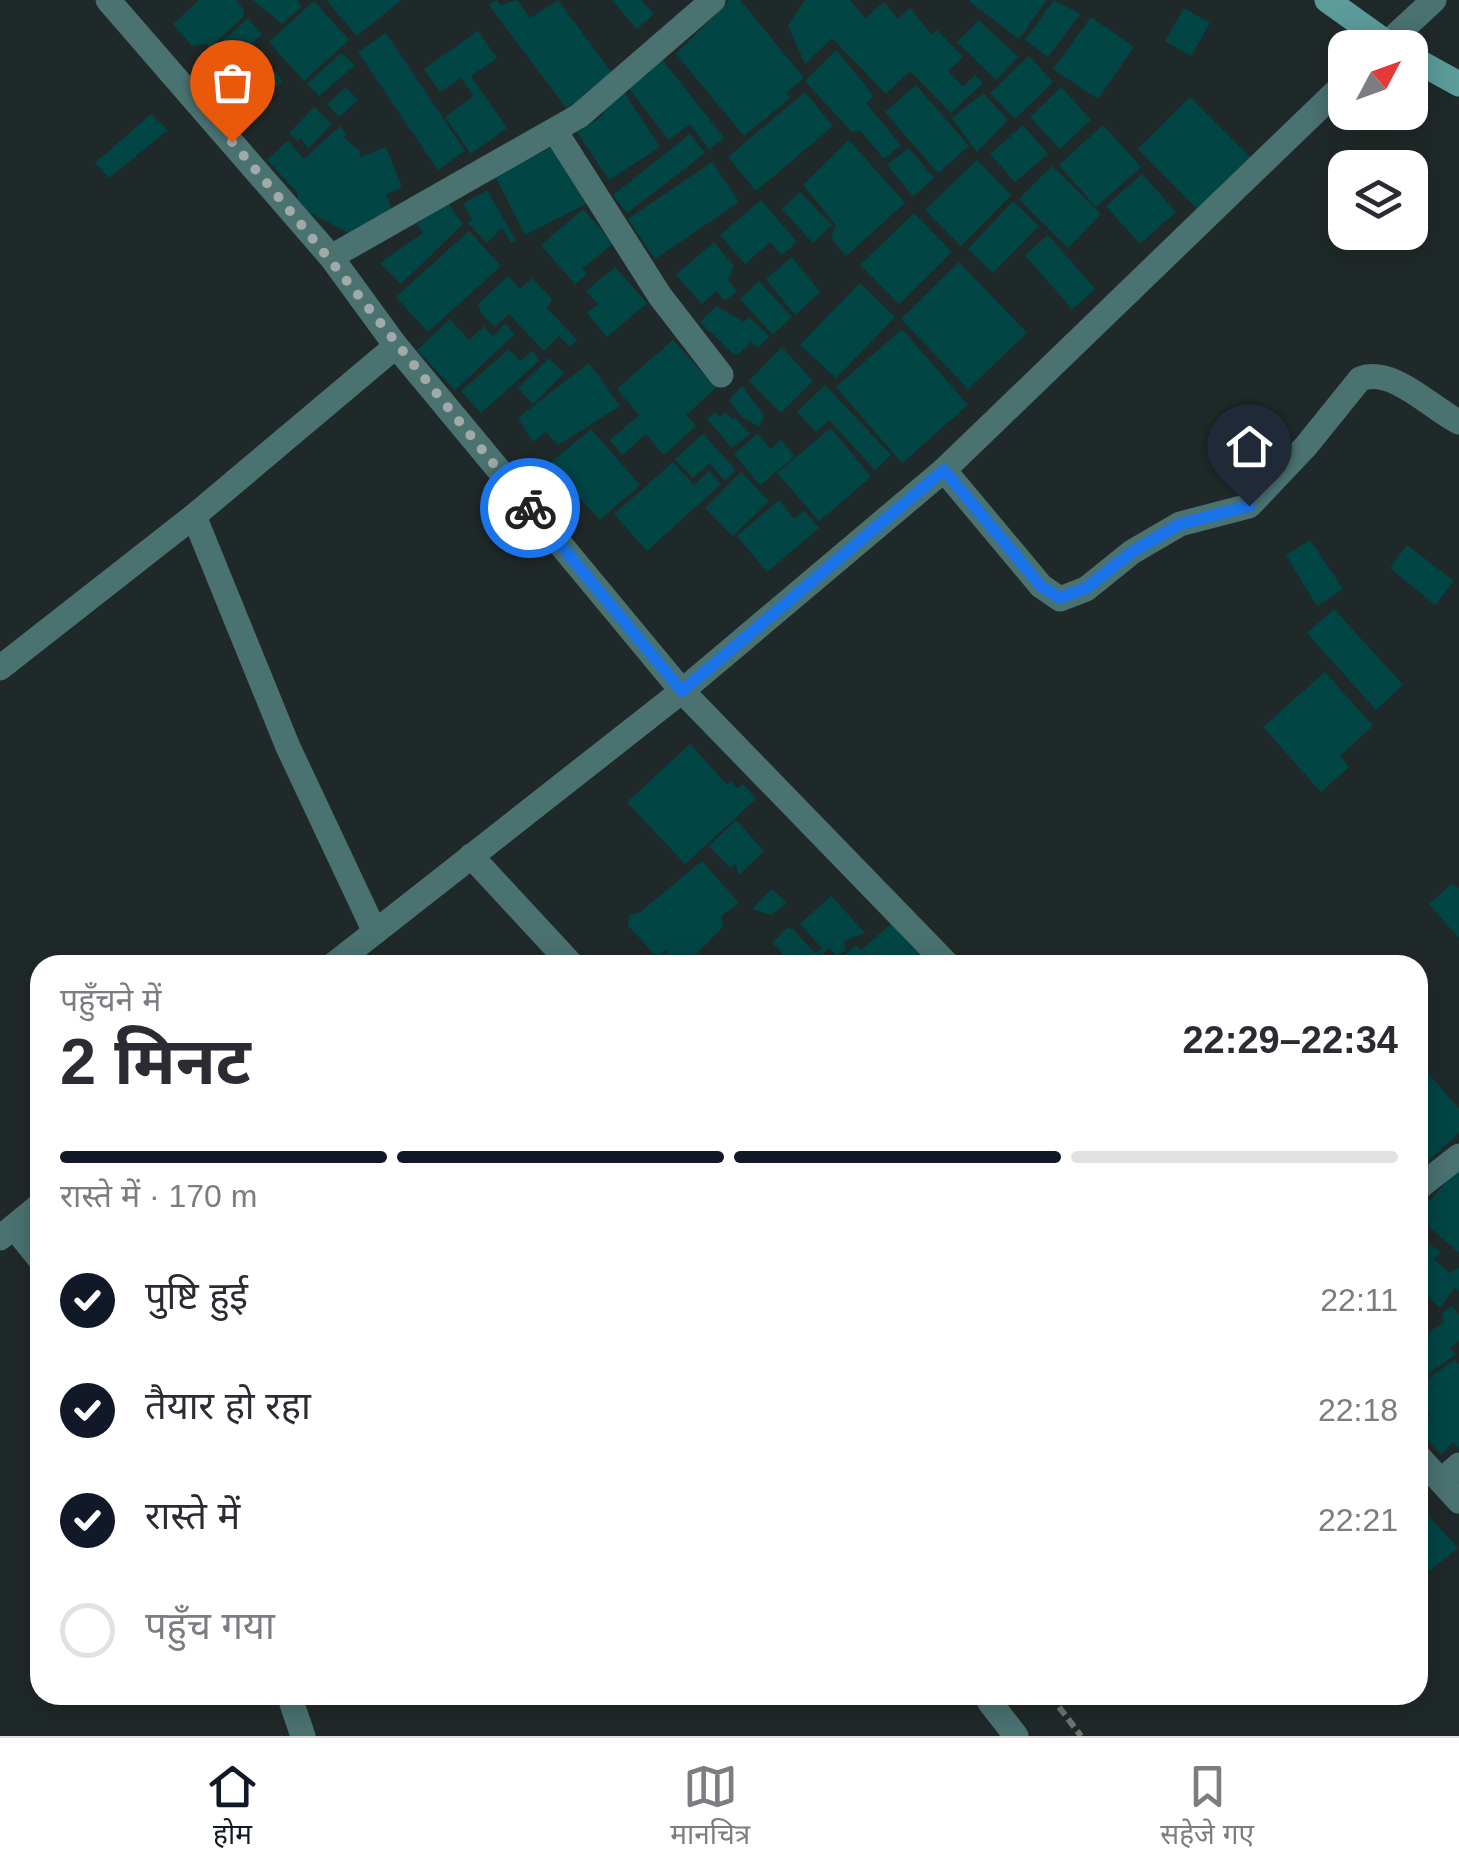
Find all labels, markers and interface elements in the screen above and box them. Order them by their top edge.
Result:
north arrow [1328,30,1428,130]
map controls [1328,30,1428,250]
pin [190,40,275,143]
icon: bag [205,55,260,110]
button: layers [1328,150,1428,250]
pin [1207,404,1292,507]
icon: home [1222,419,1277,474]
courier [480,458,580,558]
icon: bike [503,481,558,536]
text: पहुँचने में [60,982,161,1018]
text: 22:29–22:34 [1182,1019,1398,1061]
text: 2 मिनट [60,1025,251,1098]
text: रास्ते में · 170 m [60,1178,257,1214]
icon: check [60,1273,115,1328]
text: पुष्टि हुई [145,1275,248,1317]
text: 22:11 [1320,1282,1398,1318]
icon: check [60,1383,115,1438]
text: तैयार हो रहा [145,1385,311,1427]
text: 22:18 [1318,1392,1398,1428]
icon: check [60,1493,115,1548]
text: रास्ते में [145,1495,240,1537]
text: 22:21 [1318,1502,1398,1538]
text: पहुँच गया [145,1605,275,1647]
tab: होम [205,1759,260,1855]
tab: मानचित्र [670,1759,750,1855]
tab: सहेजे गए [1160,1759,1254,1855]

